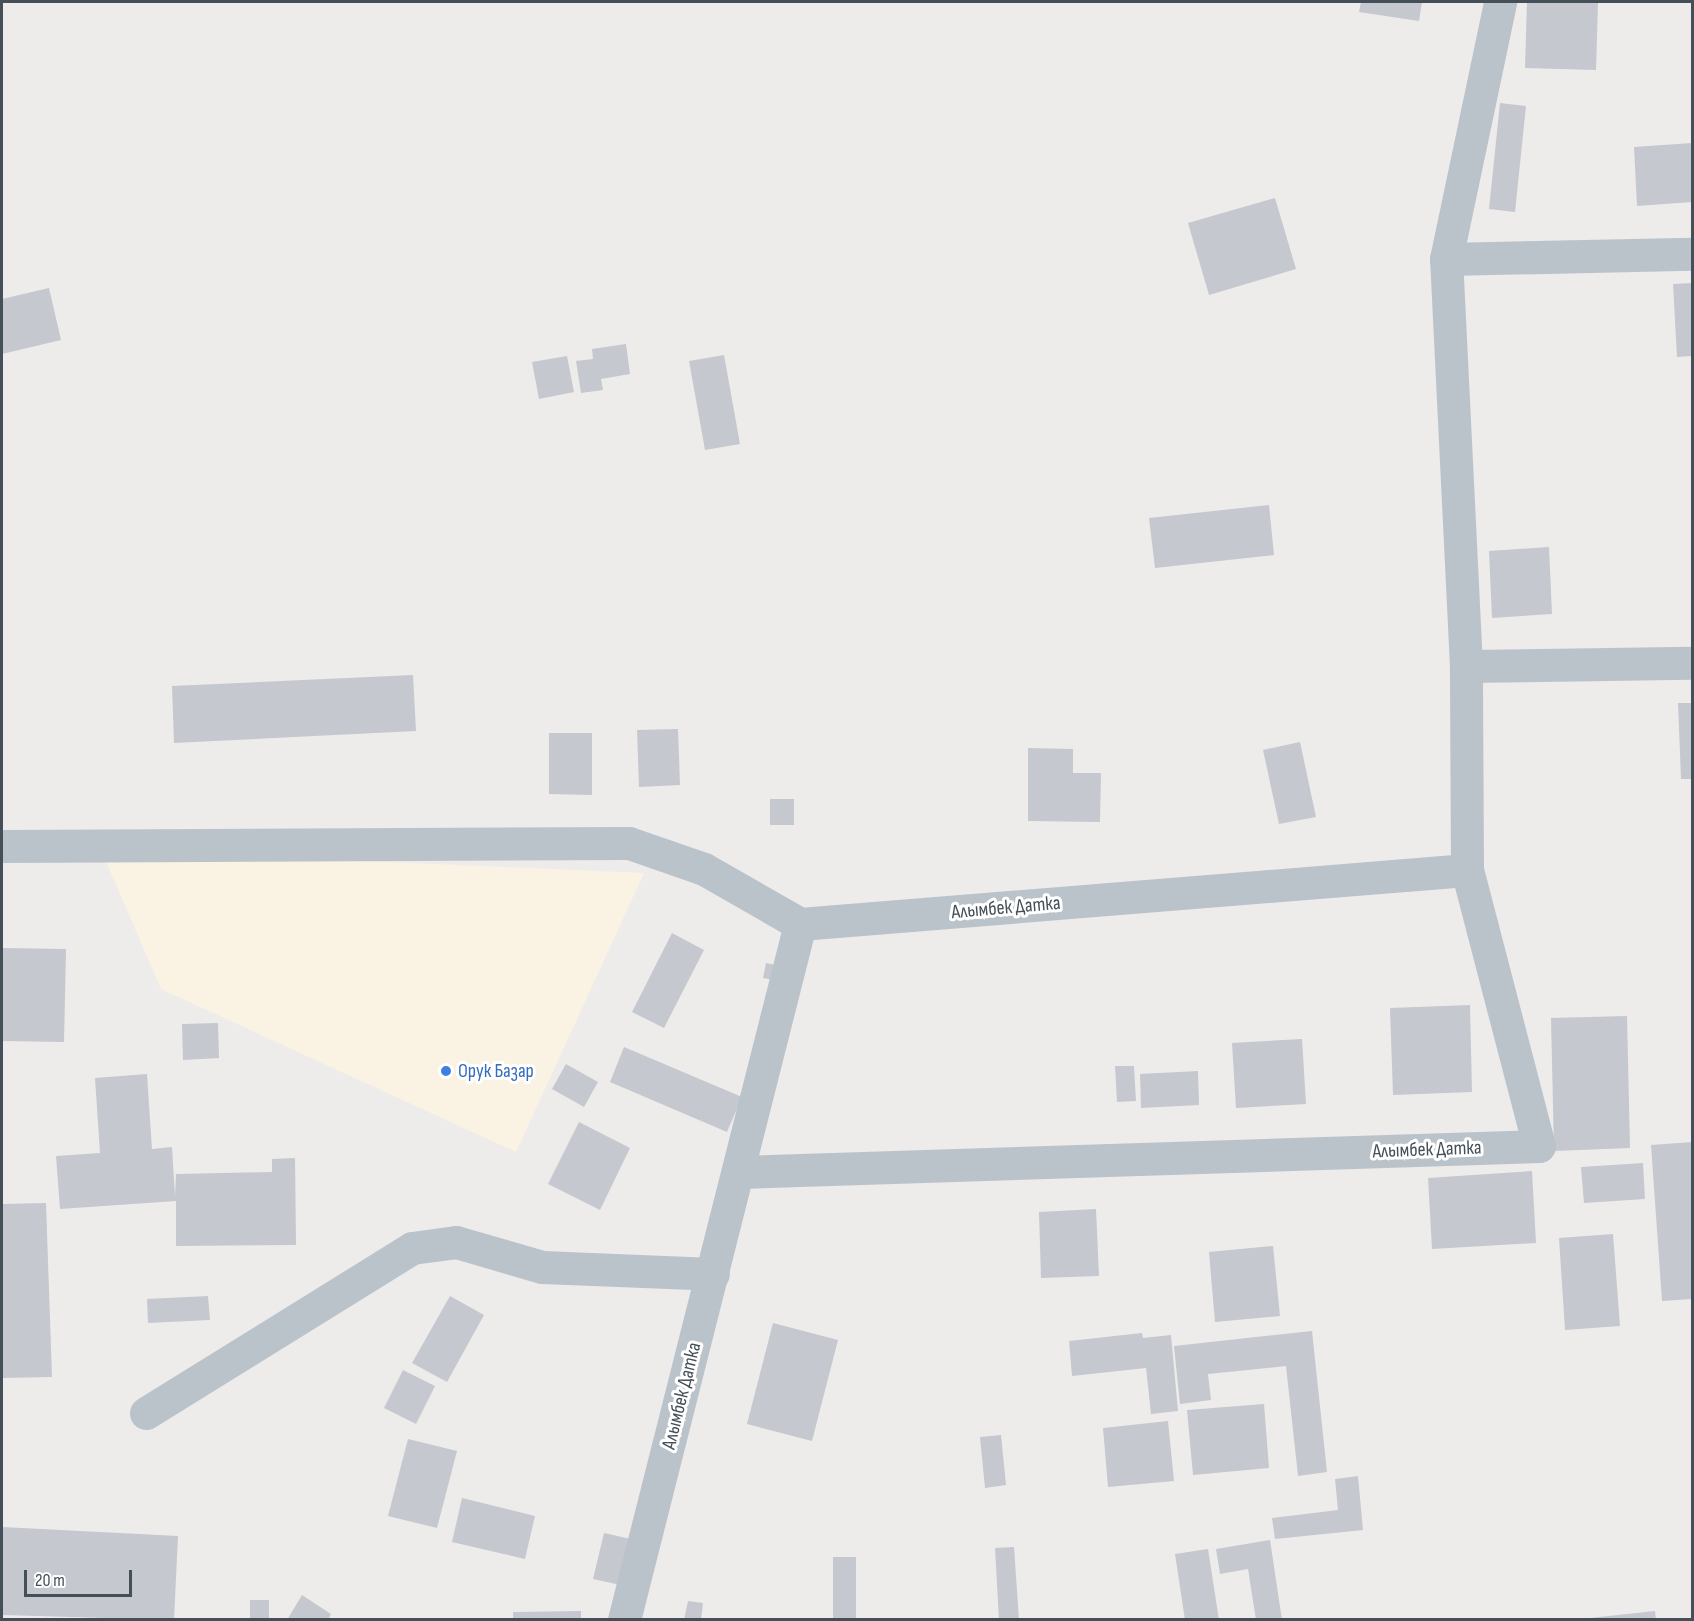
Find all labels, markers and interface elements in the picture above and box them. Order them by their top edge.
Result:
street label: Алымбек Датка [951,891,1061,925]
place label: Орук Базар [458,1059,534,1083]
marker: Орук Базар [439,1064,453,1078]
street label: Алымбек Датка [1372,1136,1482,1164]
street label: Алымбек Датка [657,1340,707,1452]
scale bar [27,1558,135,1596]
text: 20 m [35,1570,65,1591]

